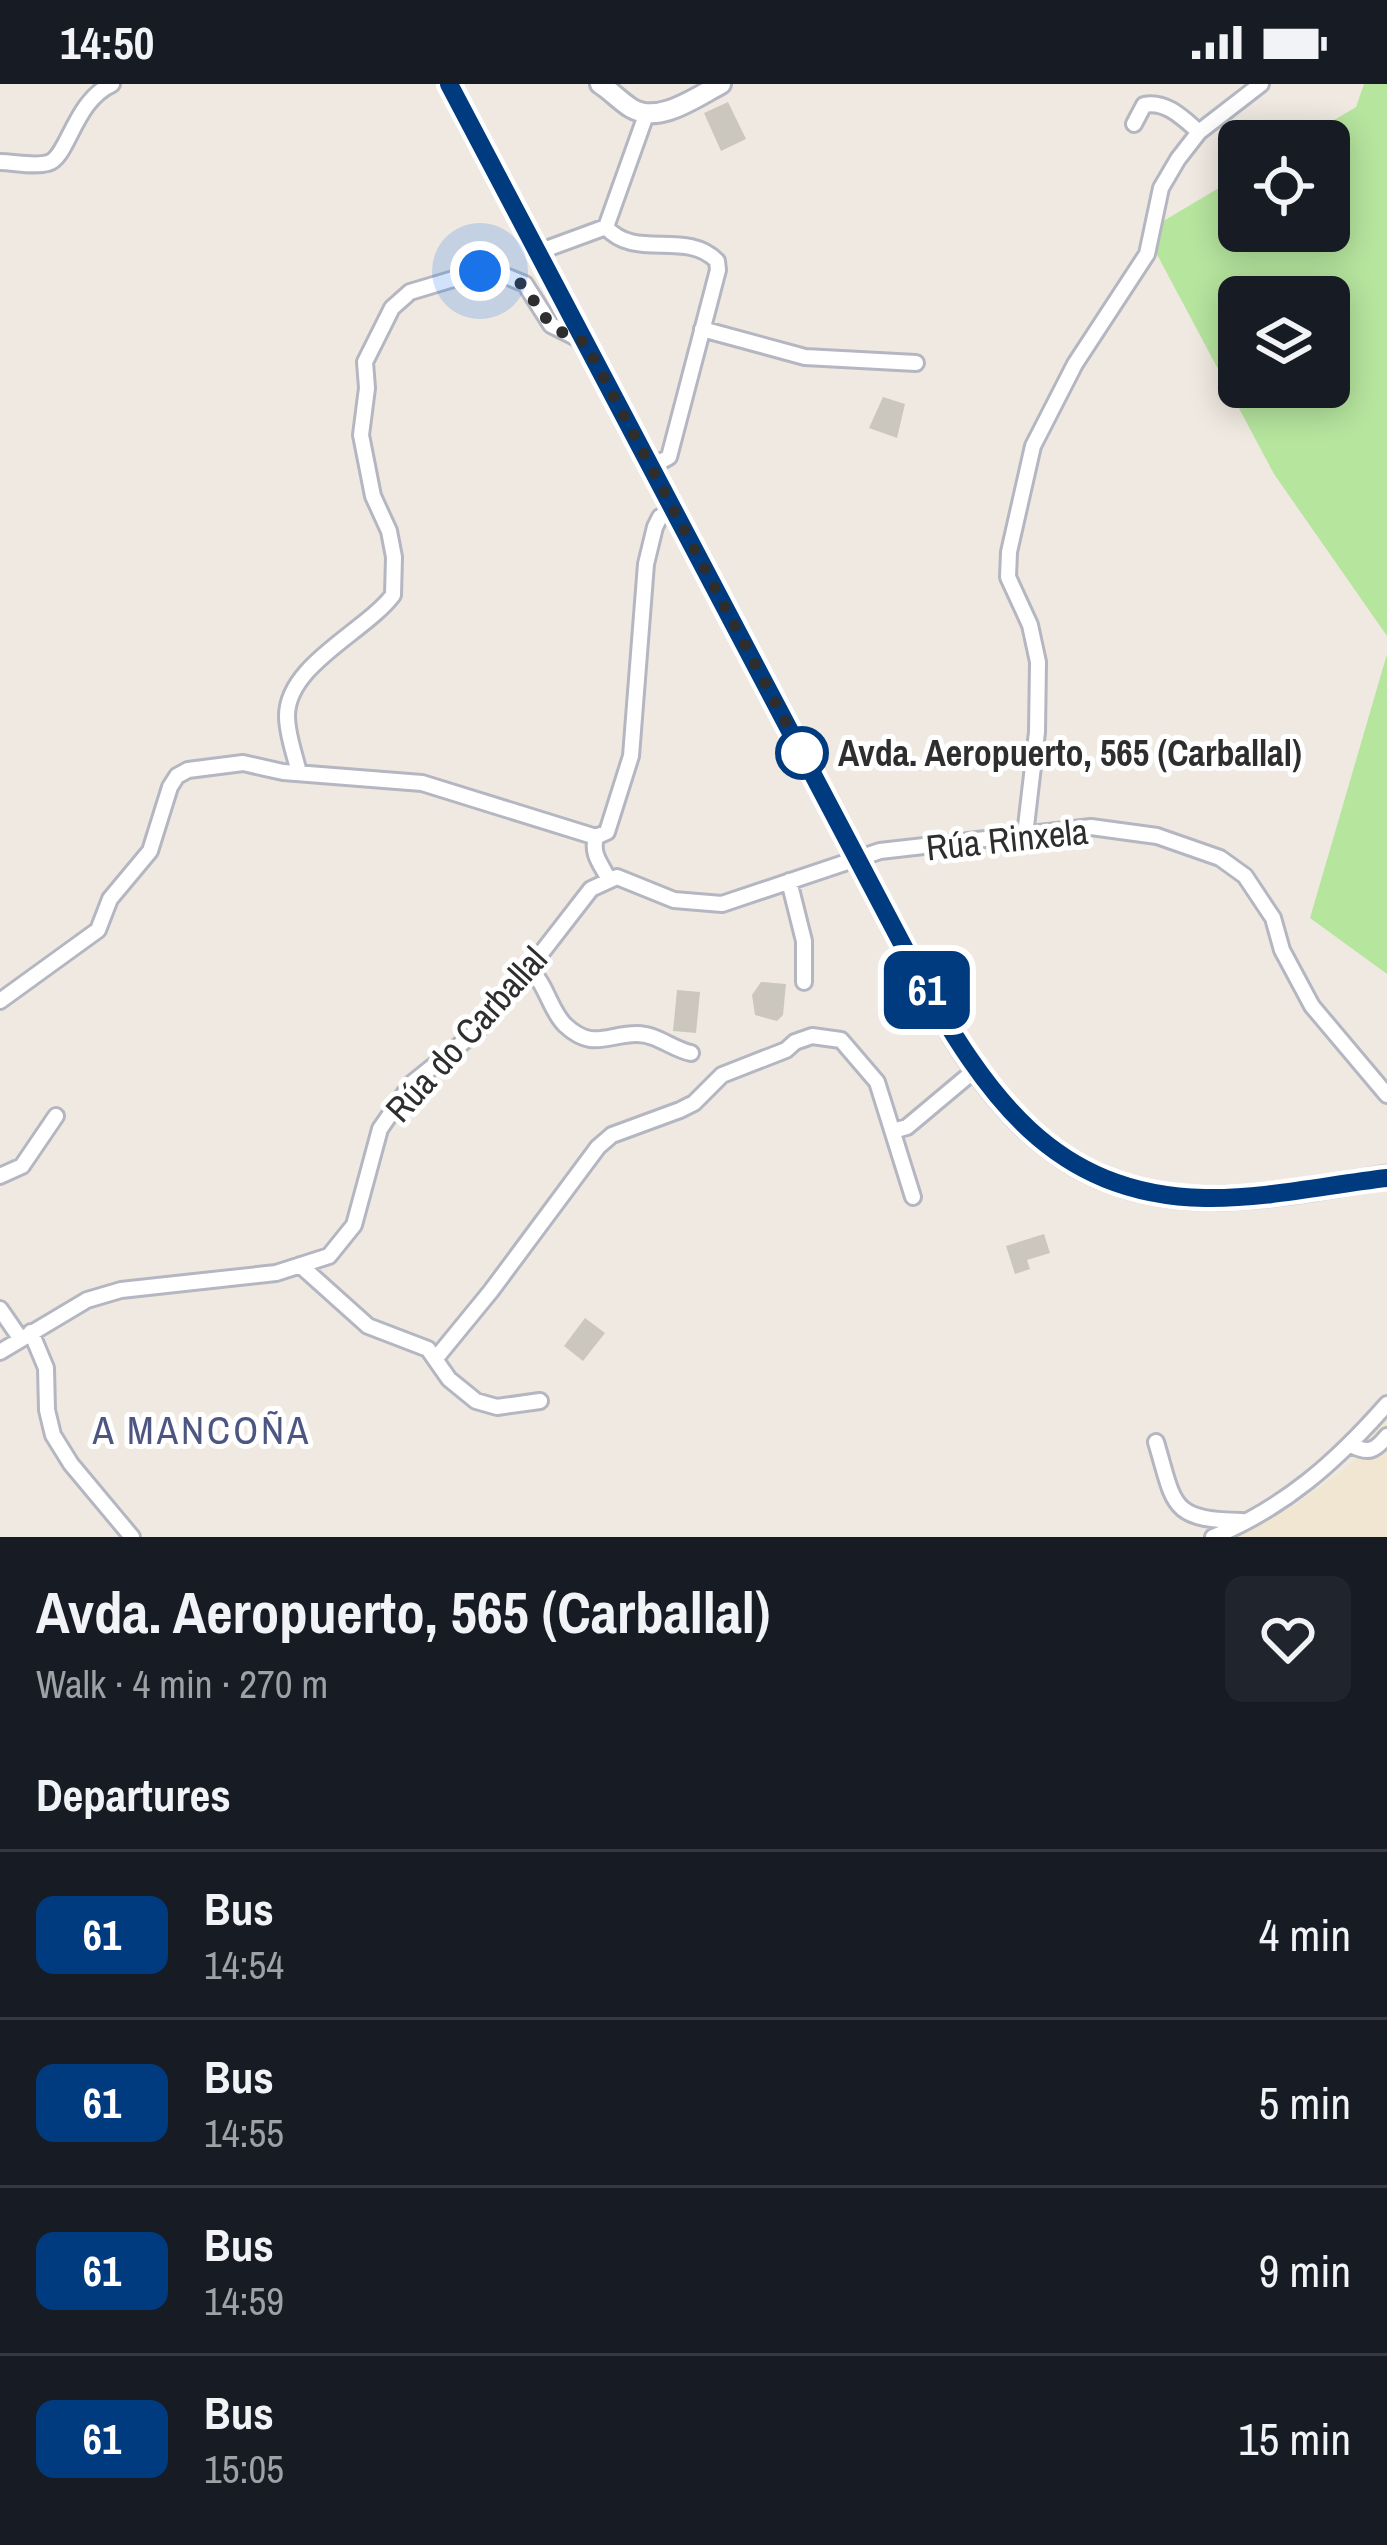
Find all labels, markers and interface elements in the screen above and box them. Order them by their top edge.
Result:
text: 14:50 [60,12,154,73]
map controls [1218,120,1350,408]
button: locate [1218,120,1350,252]
your location [450,241,510,301]
button: layers [1218,276,1350,408]
marker: Avda. Aeropuerto, 565 (Carballal) [777,728,827,778]
place label: Avda. Aeropuerto, 565 (Carballal) [838,729,1302,777]
street label: Rúa Rinxela [924,807,1090,871]
street label: Rúa do Carballal [375,936,557,1132]
line badge: 61 [873,951,981,1029]
text: 61 [908,962,946,1018]
district label: A MANCOÑA [92,1404,311,1456]
text: Avda. Aeropuerto, 565 (Carballal) [36,1574,770,1651]
button: heart [1225,1576,1351,1702]
text: Walk · 4 min · 270 m [36,1658,328,1710]
text: Departures [36,1764,231,1825]
text: Bus [204,1878,274,1939]
text: 4 min [1259,1904,1351,1965]
text: 61 [83,1907,121,1963]
text: 14:54 [204,1939,284,1991]
text: Bus [204,2046,274,2107]
text: 5 min [1259,2072,1351,2133]
text: 61 [83,2075,121,2131]
text: 14:55 [204,2107,284,2159]
text: Bus [204,2214,274,2275]
text: 9 min [1259,2240,1351,2301]
text: 61 [83,2243,121,2299]
text: 14:59 [204,2275,284,2327]
text: Bus [204,2382,274,2443]
text: 15 min [1238,2408,1351,2469]
text: 61 [83,2411,121,2467]
text: 15:05 [204,2443,284,2495]

